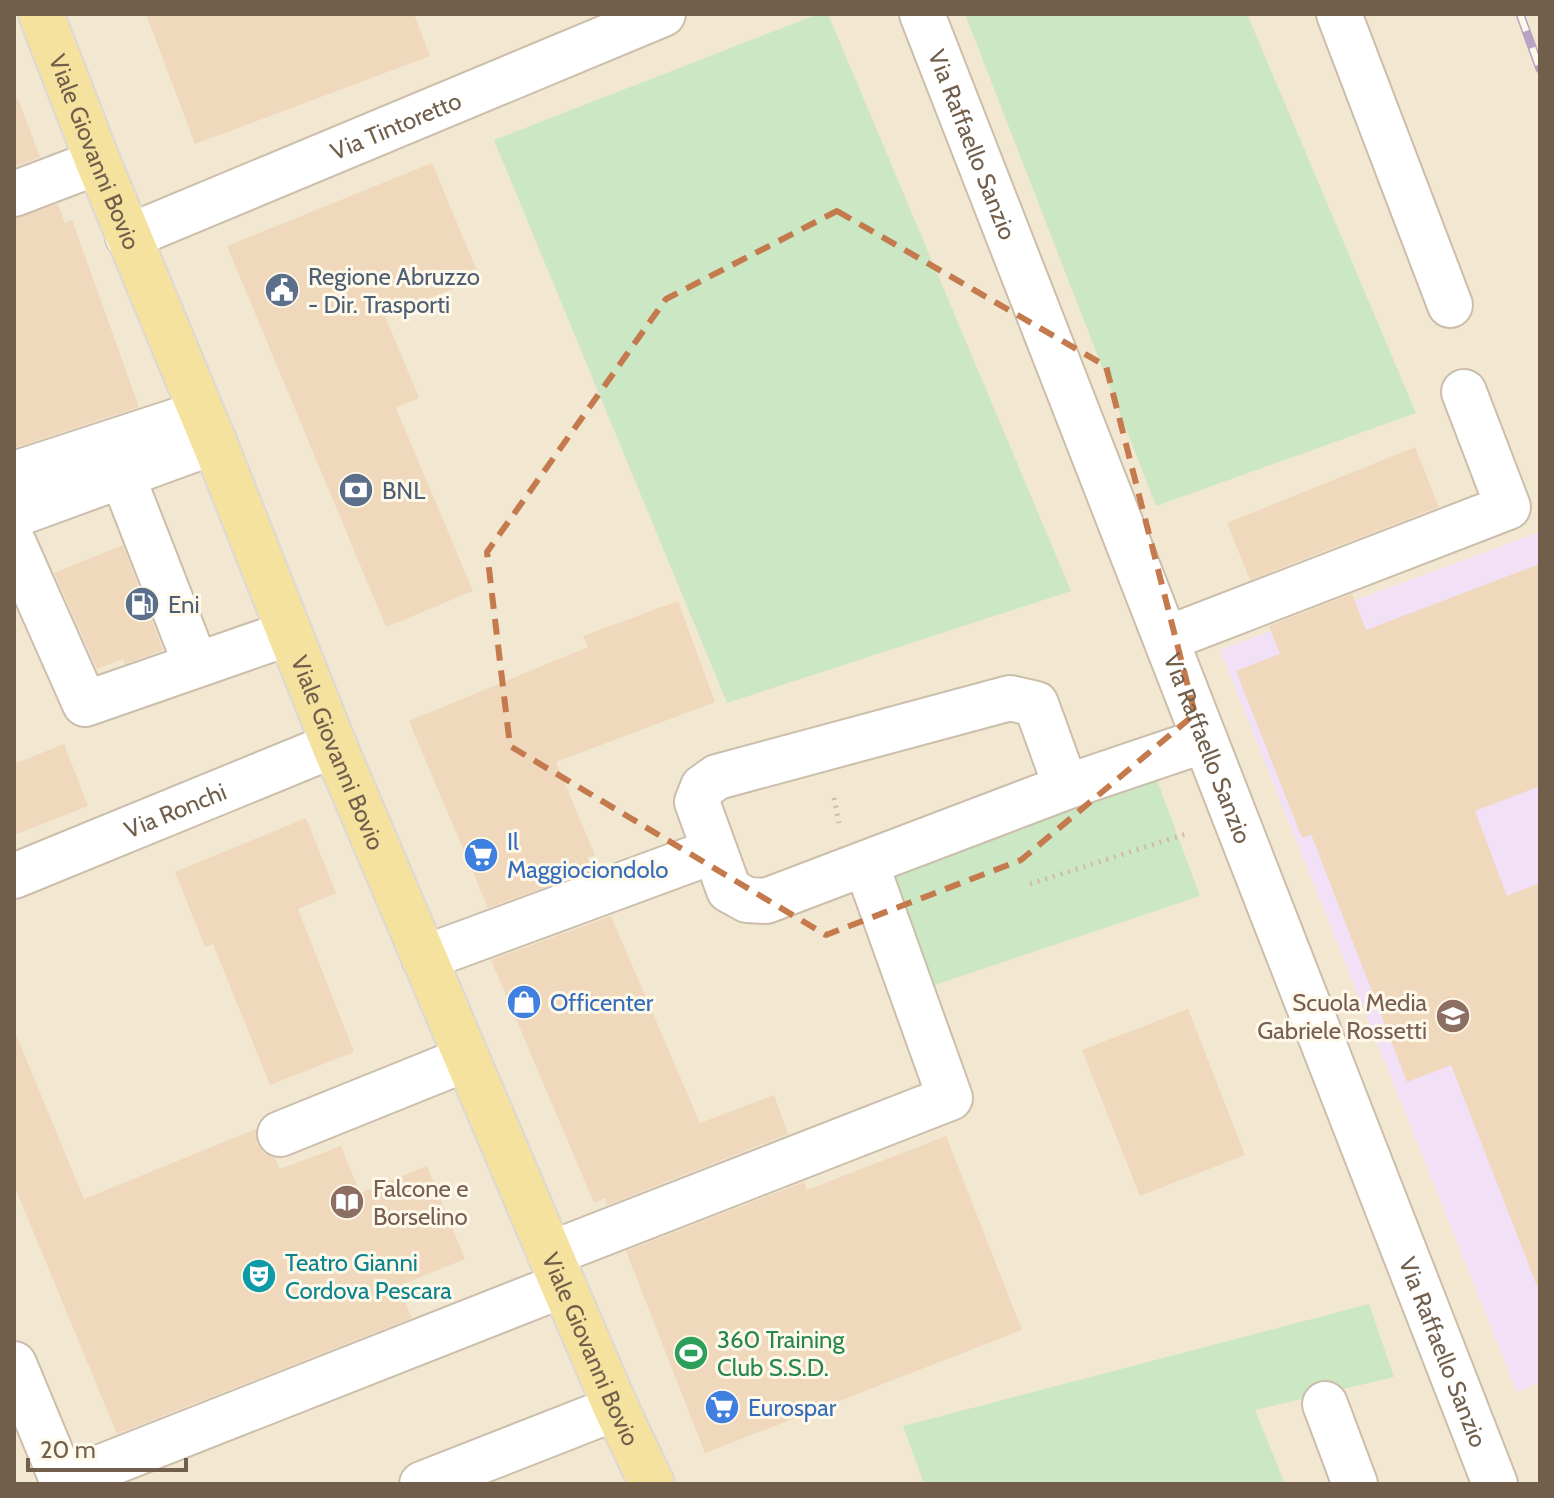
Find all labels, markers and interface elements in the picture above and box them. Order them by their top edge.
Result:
street label: Via Raffaello Sanzio [923,45,1023,244]
street label: Viale Giovanni Bovio [43,50,147,254]
street label: Via Tintoretto [326,85,465,165]
place label: Regione Abruzzo - Dir. Trasporti [308,262,480,319]
public building icon: Regione Abruzzo - Dir. Trasporti [263,271,301,309]
bank icon: BNL [337,471,375,509]
place label: BNL [382,476,425,505]
fuel station icon: Eni [123,585,161,623]
place label: Eni [168,590,200,619]
street label: Via Raffaello Sanzio [1158,649,1258,847]
street label: Viale Giovanni Bovio [285,651,391,854]
street label: Via Ronchi [120,776,230,844]
place label: Il Maggiociondolo [507,827,668,884]
supermarket icon: Il Maggiociondolo [462,836,500,874]
shop icon: Officenter [505,983,543,1021]
place label: Officenter [550,988,654,1017]
place label: Scuola Media Gabriele Rossetti [1257,988,1427,1045]
school or university icon: Scuola Media Gabriele Rossetti [1434,997,1472,1035]
place label: Falcone e Borselino [373,1174,469,1231]
library icon: Falcone e Borselino [328,1183,366,1221]
place label: Teatro Gianni Cordova Pescara [285,1248,452,1305]
street label: Viale Giovanni Bovio [537,1248,646,1450]
street label: Via Raffaello Sanzio [1393,1253,1494,1451]
theatre icon: Teatro Gianni Cordova Pescara [240,1257,278,1295]
place label: 360 Training Club S.S.D. [717,1325,845,1382]
sports icon: 360 Training Club S.S.D. [672,1334,710,1372]
supermarket icon: Eurospar [703,1388,741,1426]
place label: Eurospar [748,1393,837,1422]
scale bar [28,1422,186,1472]
text: 20 m [40,1435,96,1464]

